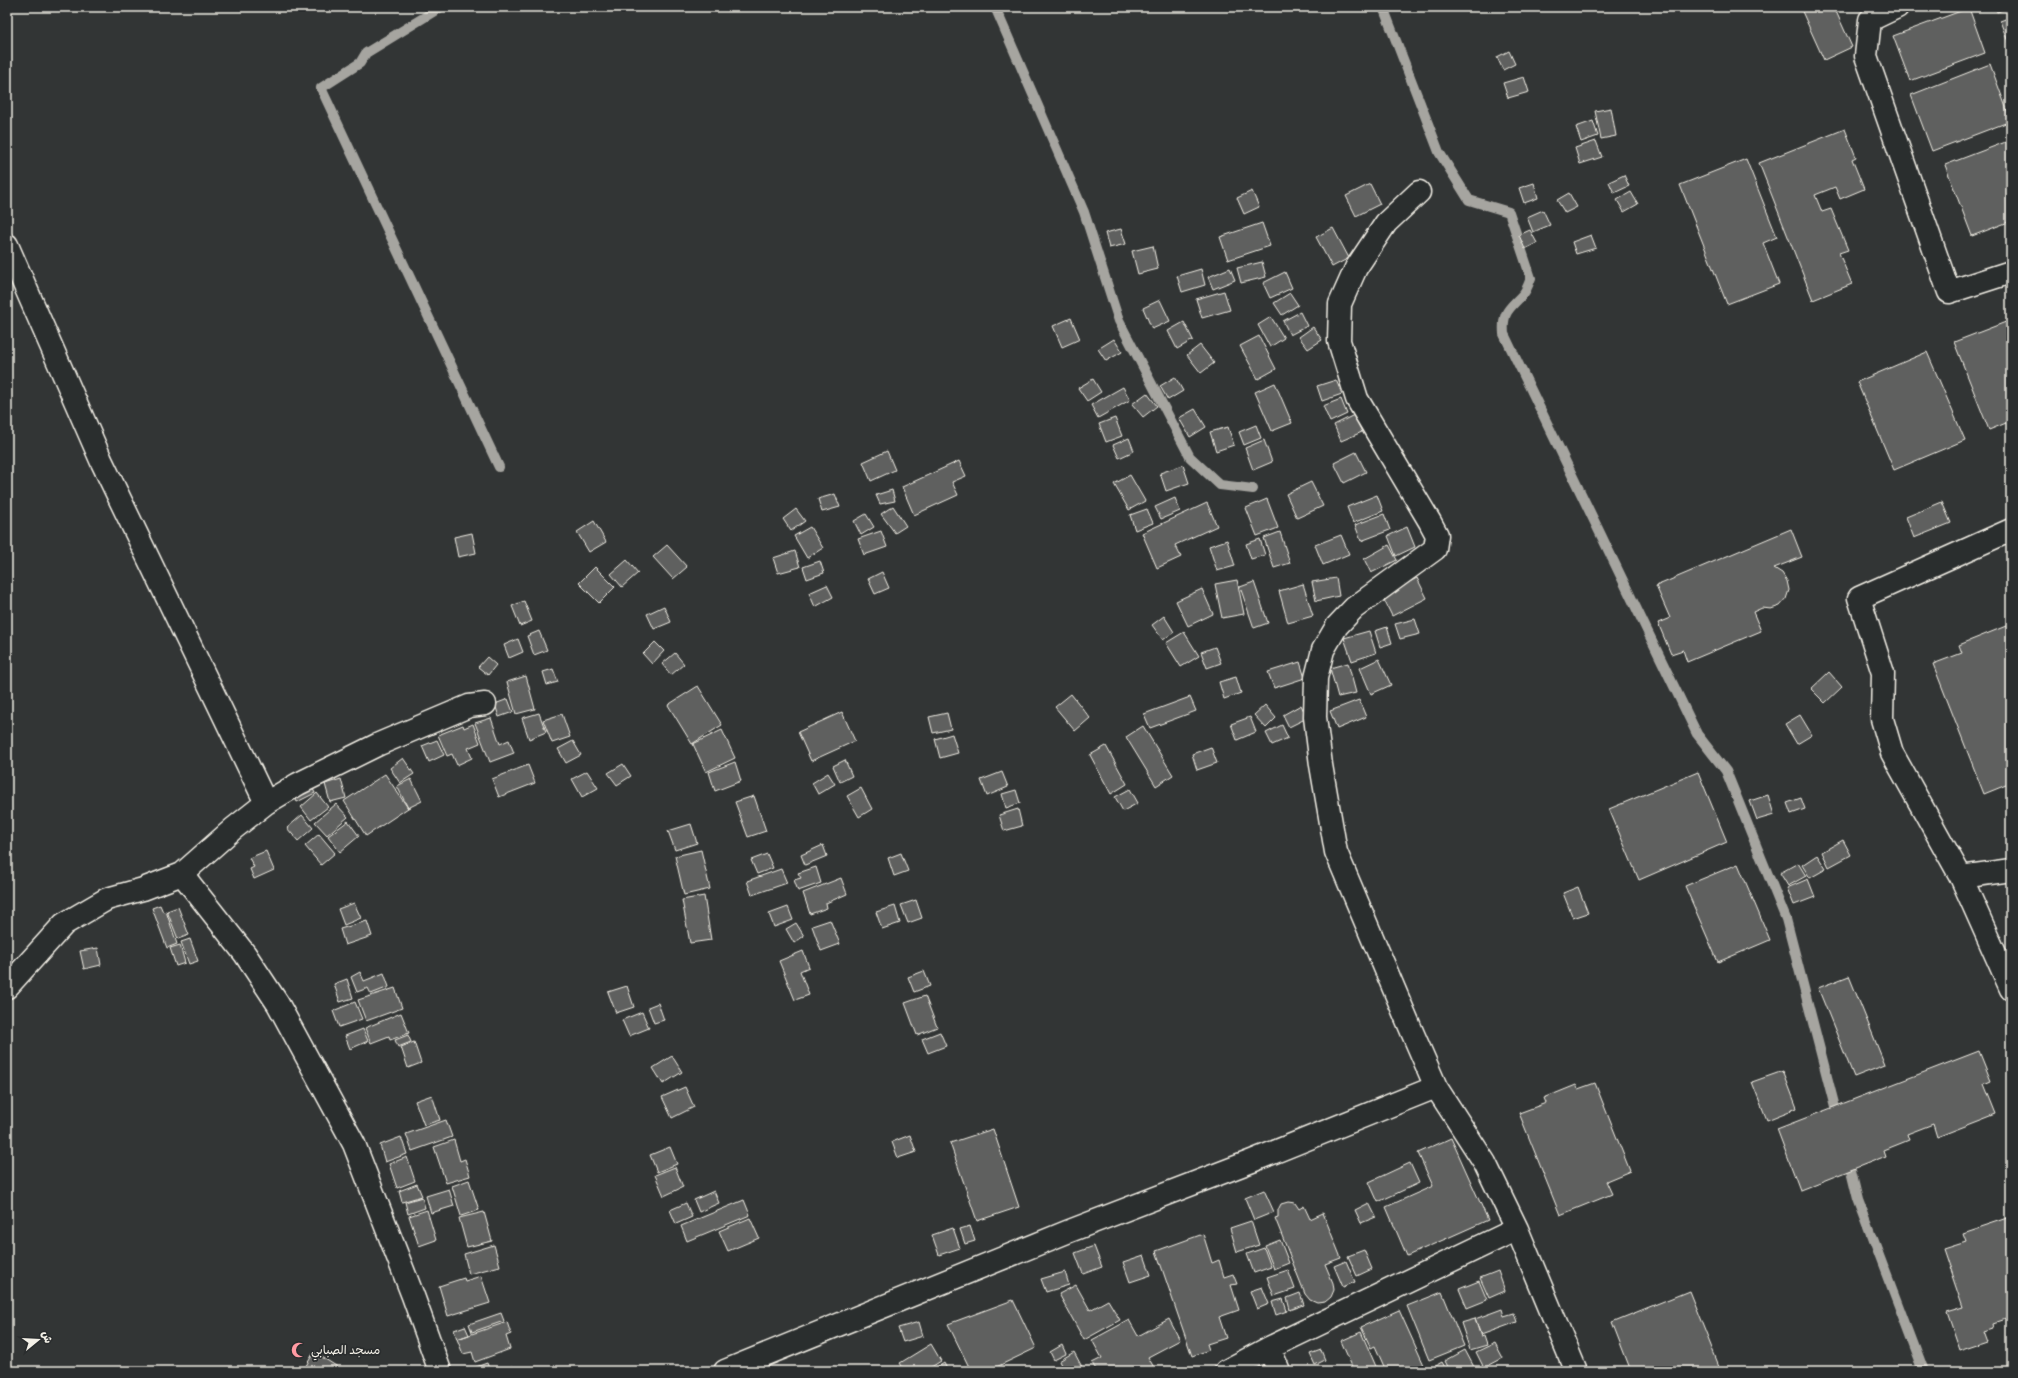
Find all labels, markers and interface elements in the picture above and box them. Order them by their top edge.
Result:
north arrow [18,1320,58,1360]
text: ش [39,1329,55,1345]
mosque icon: مسجد الصبابي [290,1341,308,1359]
place label: مسجد الصبابي [311,1343,380,1361]

